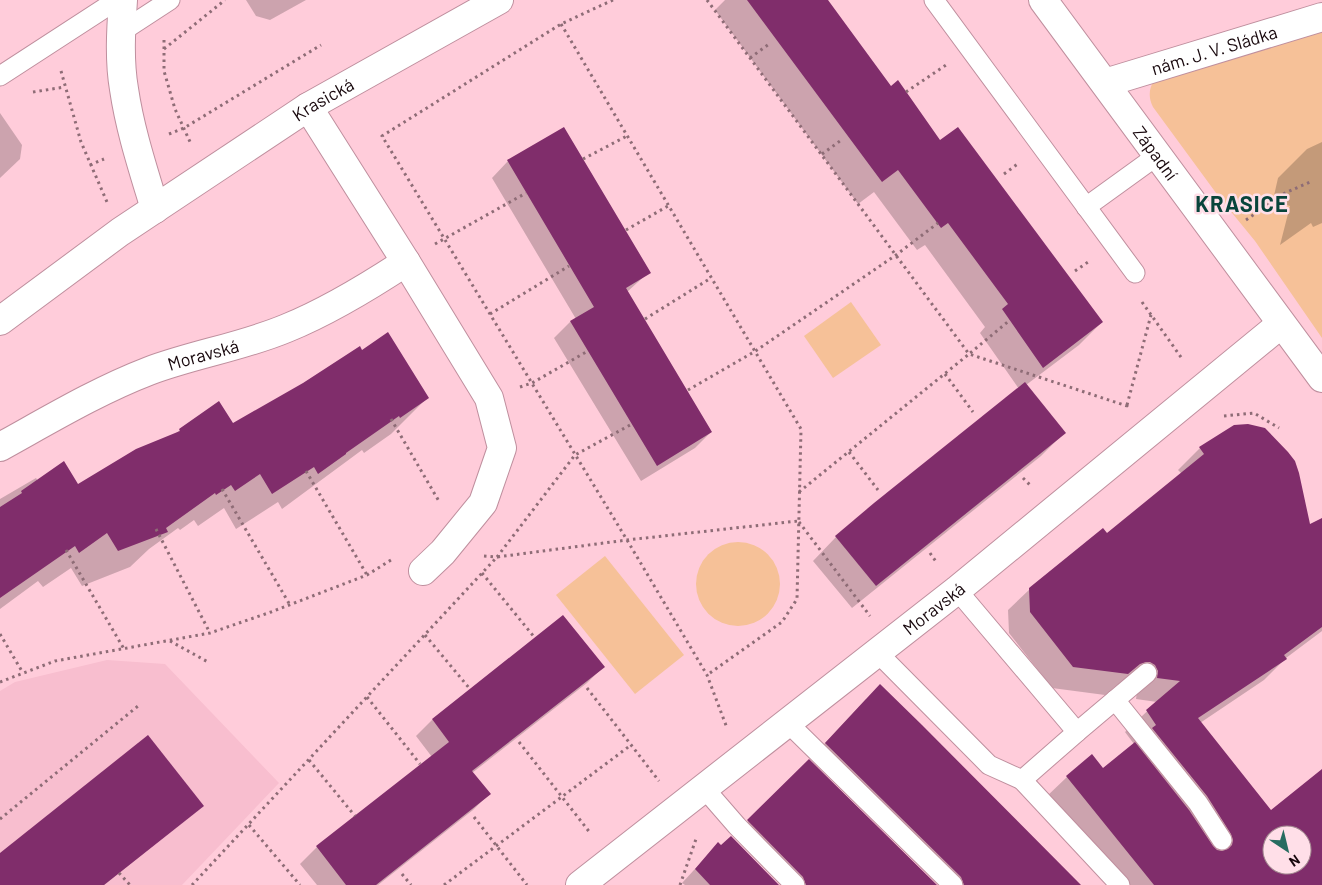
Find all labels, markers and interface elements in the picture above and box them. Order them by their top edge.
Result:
street label: nám. J. V. Sládka [1148,20,1280,79]
street label: Krasická [288,73,357,126]
street label: Západní [1129,122,1183,184]
district label: KRASICE [1195,190,1289,216]
street label: Moravská [165,334,241,375]
street label: Moravská [898,577,969,639]
north arrow [1262,825,1312,875]
text: N [1286,851,1303,871]

